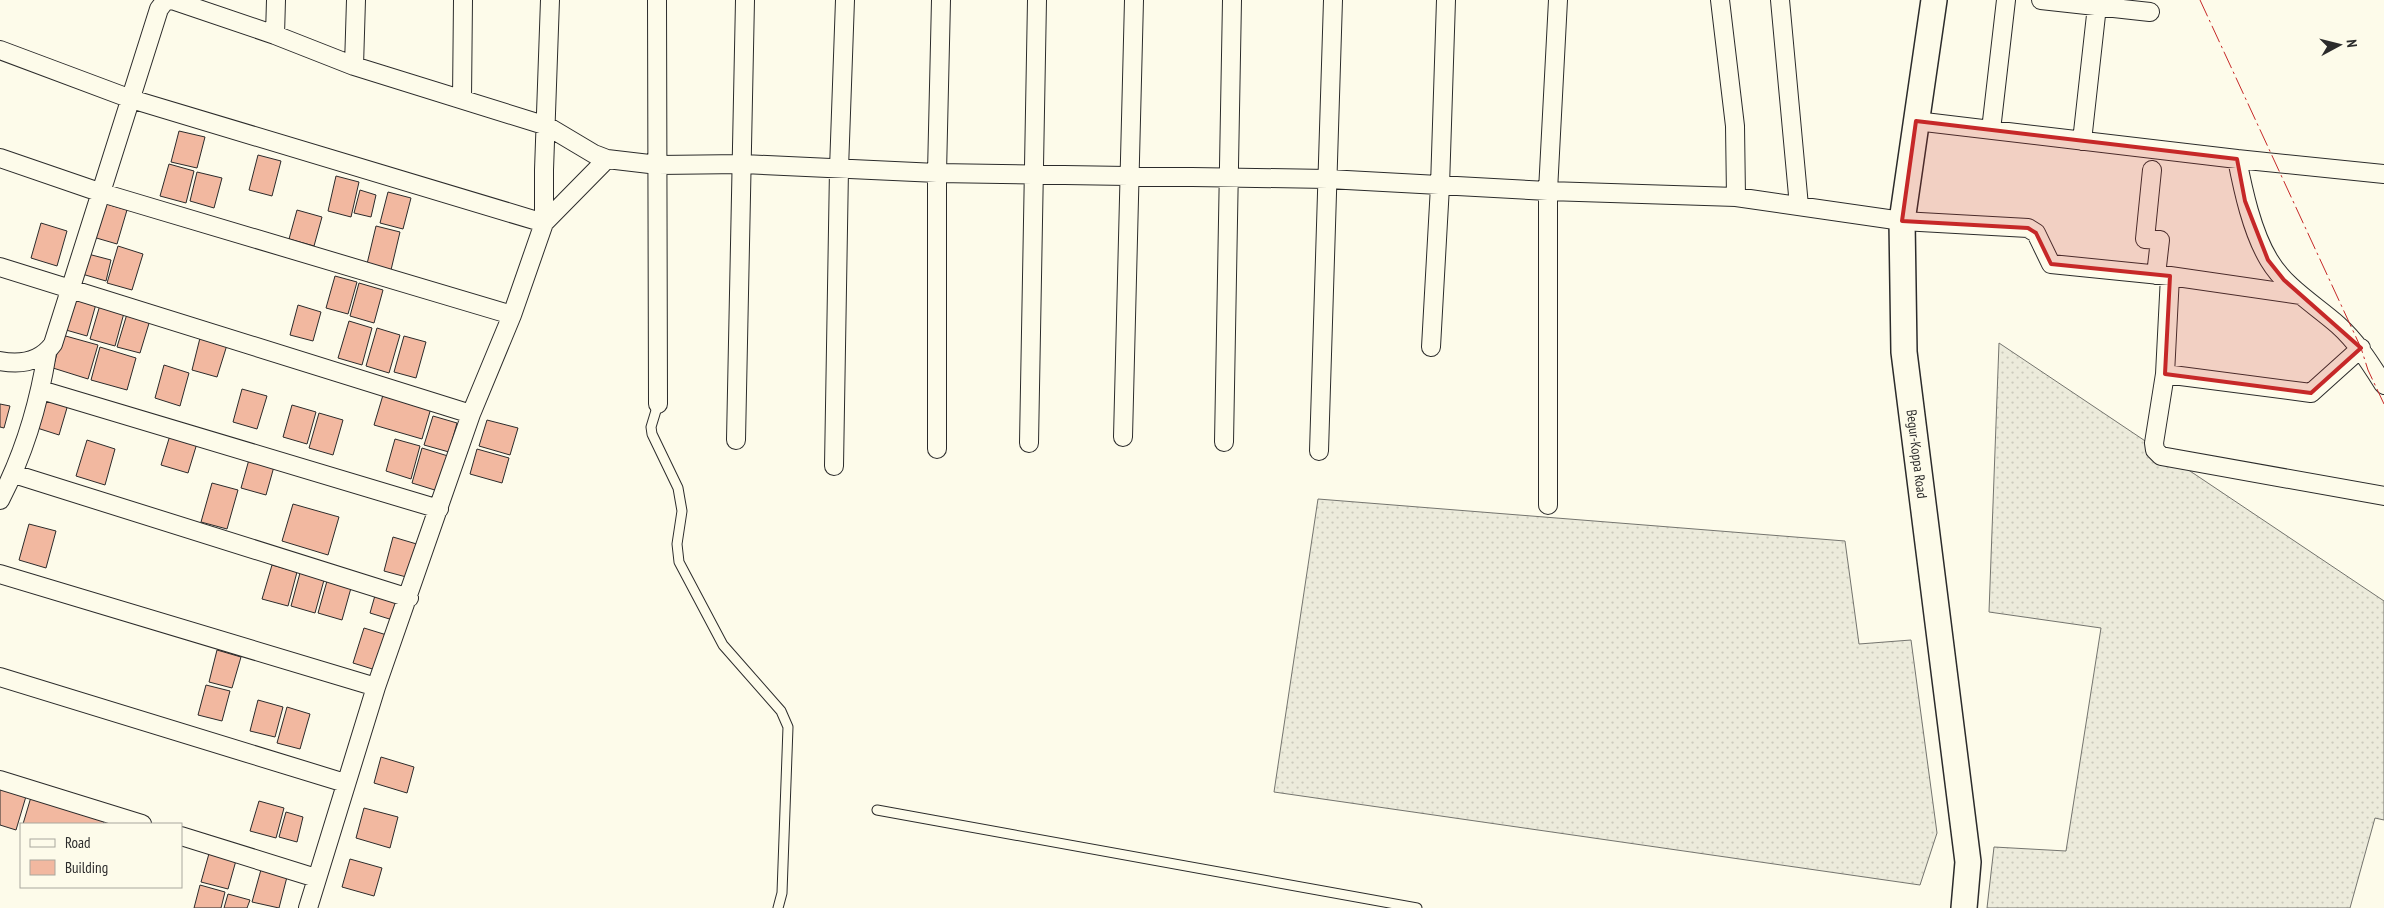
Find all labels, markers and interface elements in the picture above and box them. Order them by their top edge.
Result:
north arrow [2314,20,2364,70]
text: N [2343,39,2361,48]
street label: Begur-Koppa Road [1903,409,1931,499]
legend [20,823,182,888]
text: Road [65,833,91,852]
text: Building [65,858,108,877]

